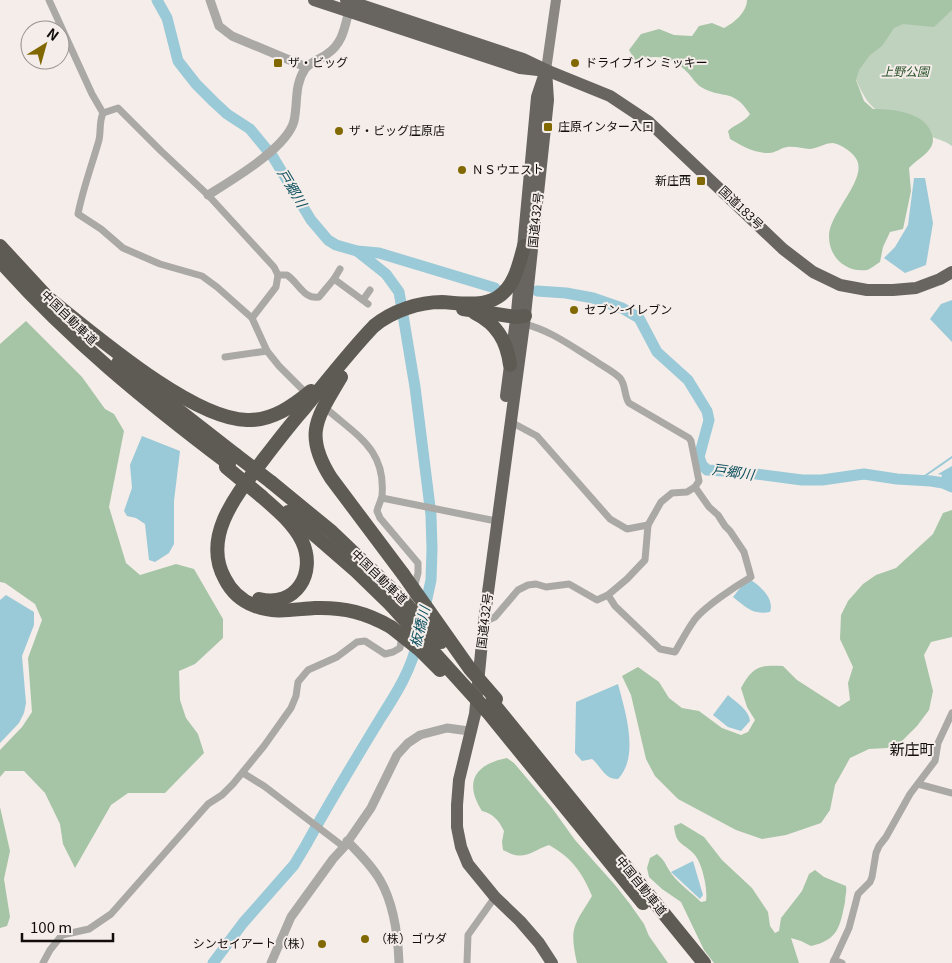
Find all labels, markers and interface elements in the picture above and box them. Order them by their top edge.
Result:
north arrow [20,20,70,70]
text: N [43,23,64,45]
place label: ザ・ビッグ [288,53,348,70]
place label: ドライブイン ミッキー [585,53,708,70]
marker: ザ・ビッグ [272,57,284,69]
marker: ドライブイン ミッキー [569,57,581,69]
park label: 上野公園 [881,62,931,79]
place label: 庄原インター入口 [558,117,654,134]
place label: ザ・ビッグ庄原店 [349,121,445,138]
marker: 庄原インター入口 [542,121,554,133]
marker: ザ・ビッグ庄原店 [333,125,345,137]
place label: ＮＳウエスト [472,160,544,177]
water label: 戸郷川 [273,164,313,212]
marker: ＮＳウエスト [456,164,468,176]
place label: 新庄西 [655,171,691,188]
marker: 新庄西 [695,175,707,187]
street label: 国道183号 [716,181,768,232]
street label: 国道432号 [523,191,546,249]
street label: 中国自動車道 [38,286,102,348]
place label: セブン-イレブン [584,300,672,317]
marker: セブン-イレブン [568,304,580,316]
water label: 戸郷川 [711,458,757,484]
street label: 中国自動車道 [348,545,412,607]
street label: 国道432号 [472,592,495,650]
water label: 板橋川 [404,602,434,650]
district label: 新庄町 [889,738,935,759]
street label: 中国自動車道 [613,852,671,918]
scale bar [22,910,114,942]
text: 100 m [30,916,72,937]
place label: （株）ゴウダ [375,929,447,946]
marker: （株）ゴウダ [359,933,371,945]
place label: シンセイアート（株） [193,934,312,951]
marker: シンセイアート（株） [316,938,328,950]

